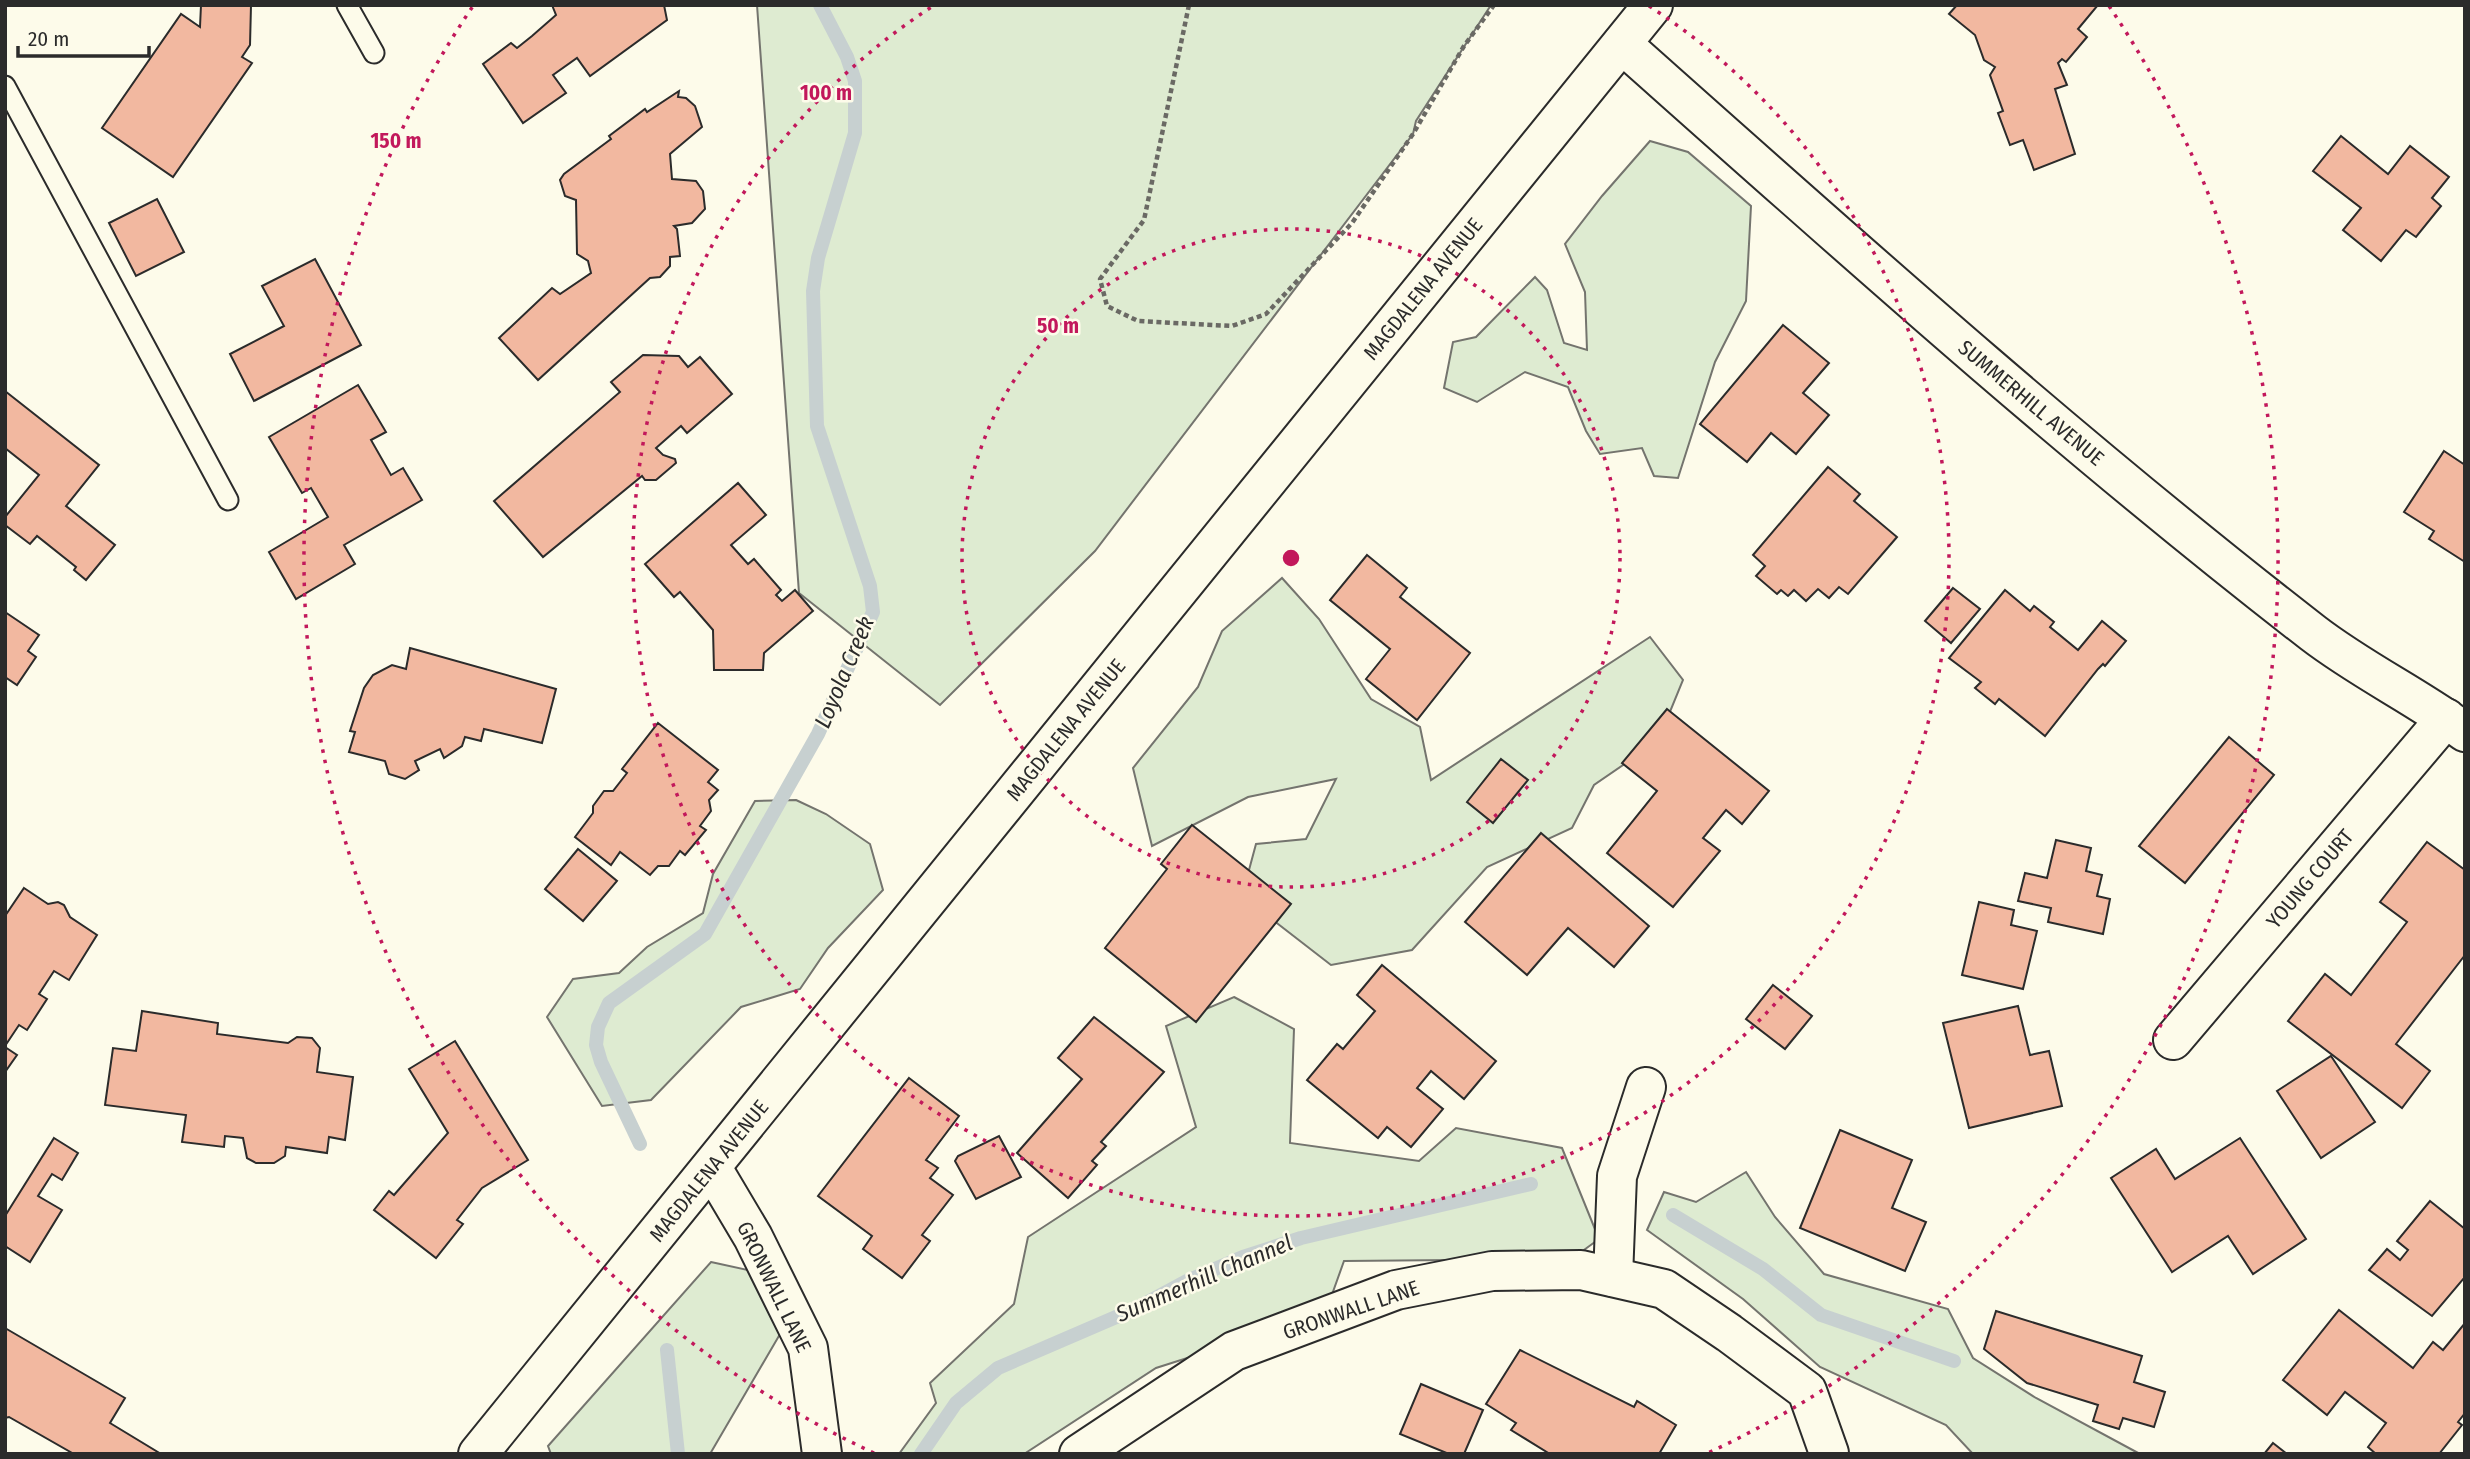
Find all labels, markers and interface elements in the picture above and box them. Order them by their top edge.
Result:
scale bar [18,14,149,58]
text: 20 m [28,26,69,52]
text: 100 m [800,80,852,106]
text: 150 m [370,128,422,154]
street label: MAGDALENA AVENUE [1358,213,1488,365]
text: 50 m [1037,313,1079,339]
street label: SUMMERHILL AVENUE [1953,335,2109,472]
centre of rings [1279,546,1303,570]
water label: Loyola Creek [808,612,880,732]
street label: MAGDALENA AVENUE [1001,654,1131,806]
street label: YOUNG COURT [2261,824,2359,934]
street label: MAGDALENA AVENUE [644,1095,774,1247]
street label: GRONWALL LANE [731,1217,817,1357]
water label: Summerhill Channel [1111,1228,1296,1328]
street label: GRONWALL LANE [1279,1274,1423,1345]

